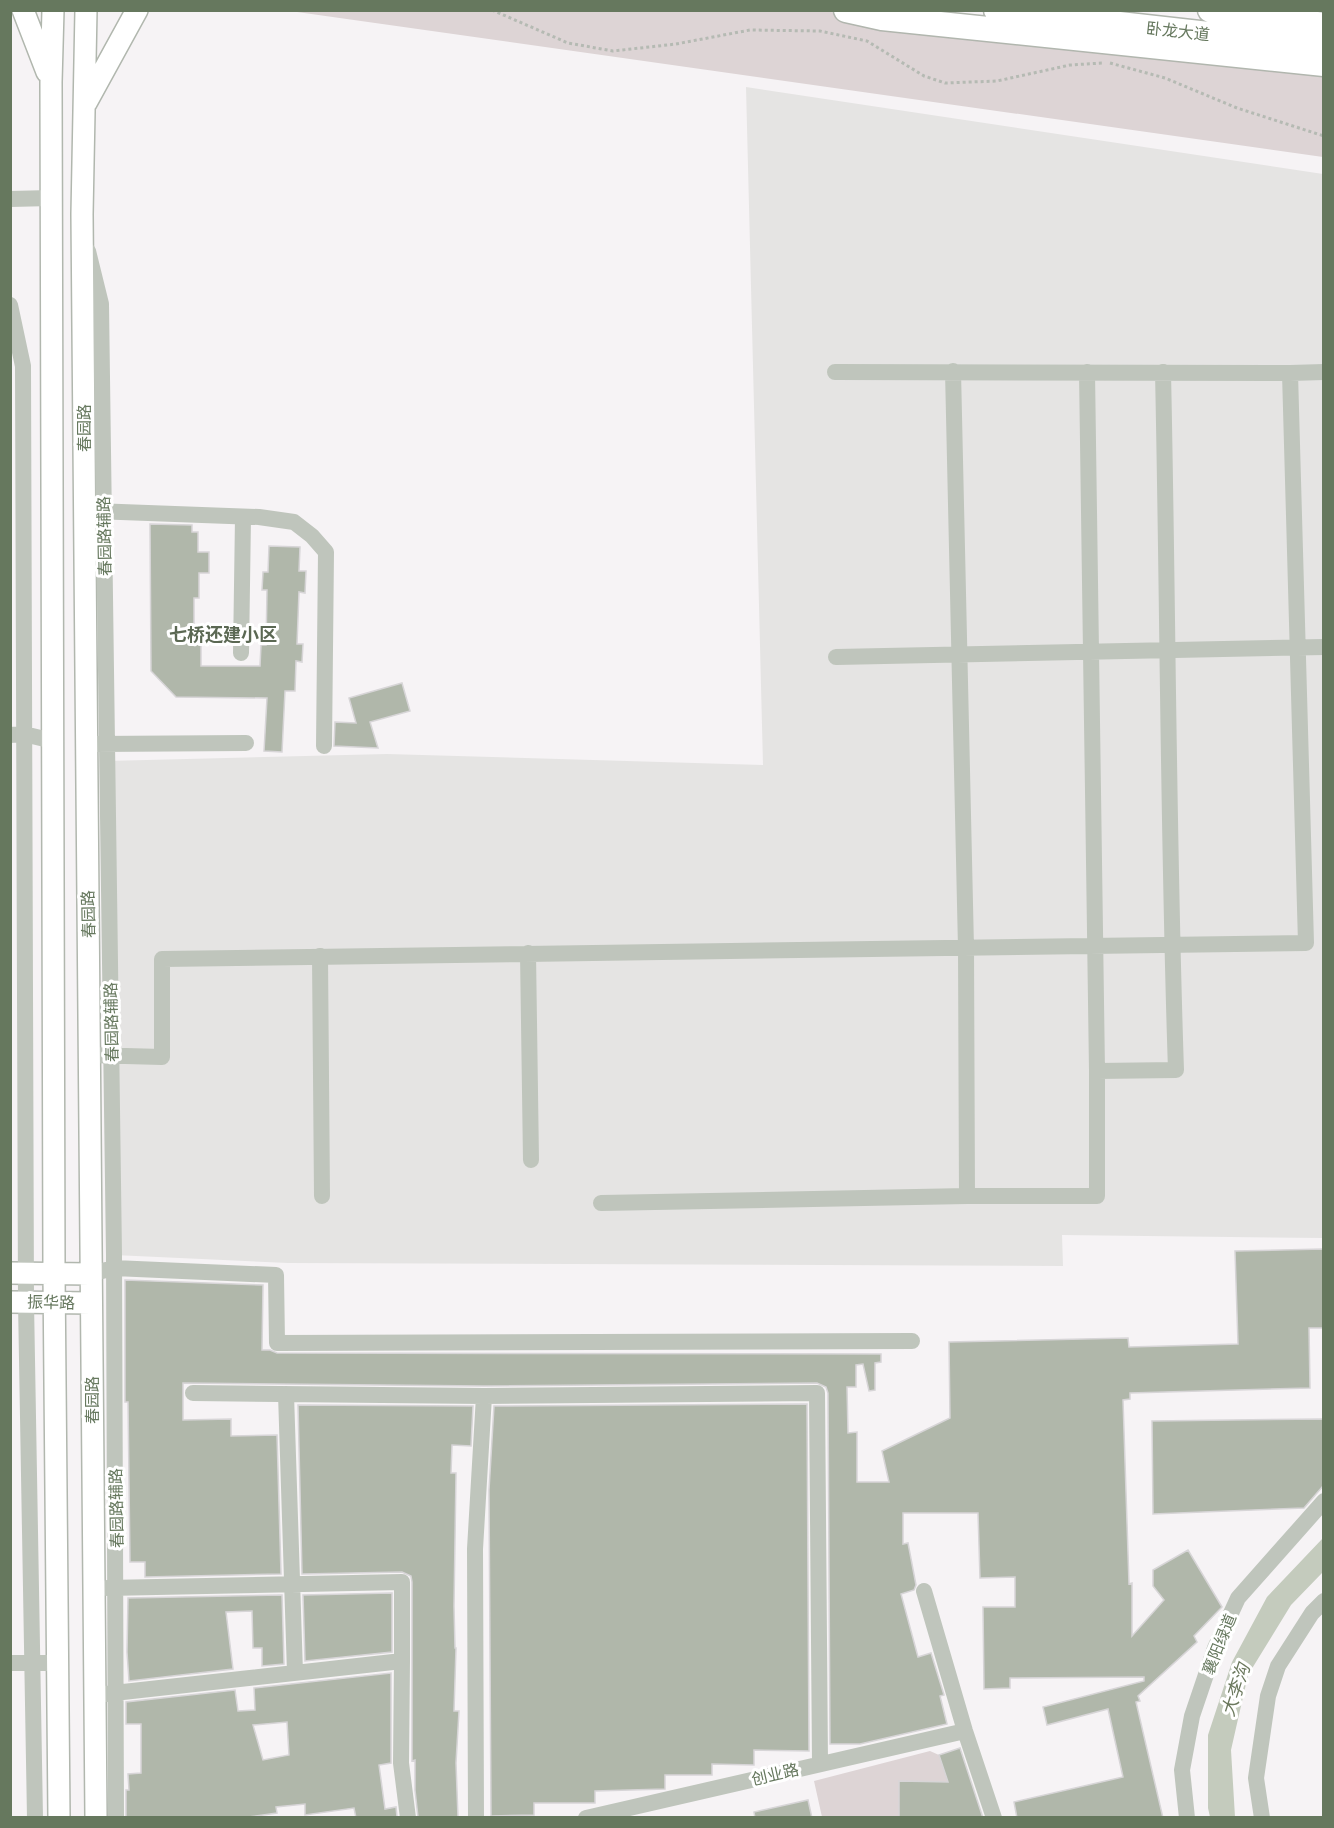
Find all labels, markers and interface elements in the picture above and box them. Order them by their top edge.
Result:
street label: 卧龙大道 [1145,20,1211,43]
street label: 春园路 [76,404,93,452]
street label: 春园路辅路 [95,496,114,576]
district label: 七桥还建小区 [169,624,277,645]
street label: 春园路 [80,890,97,938]
street label: 春园路辅路 [102,982,121,1062]
street label: 振华路 [27,1294,75,1311]
street label: 春园路 [84,1376,101,1424]
street label: 春园路辅路 [107,1468,126,1548]
street label: 襄阳绿道 [1200,1611,1239,1677]
water label: 大李沟 [1218,1659,1254,1719]
street label: 创业路 [750,1761,800,1788]

